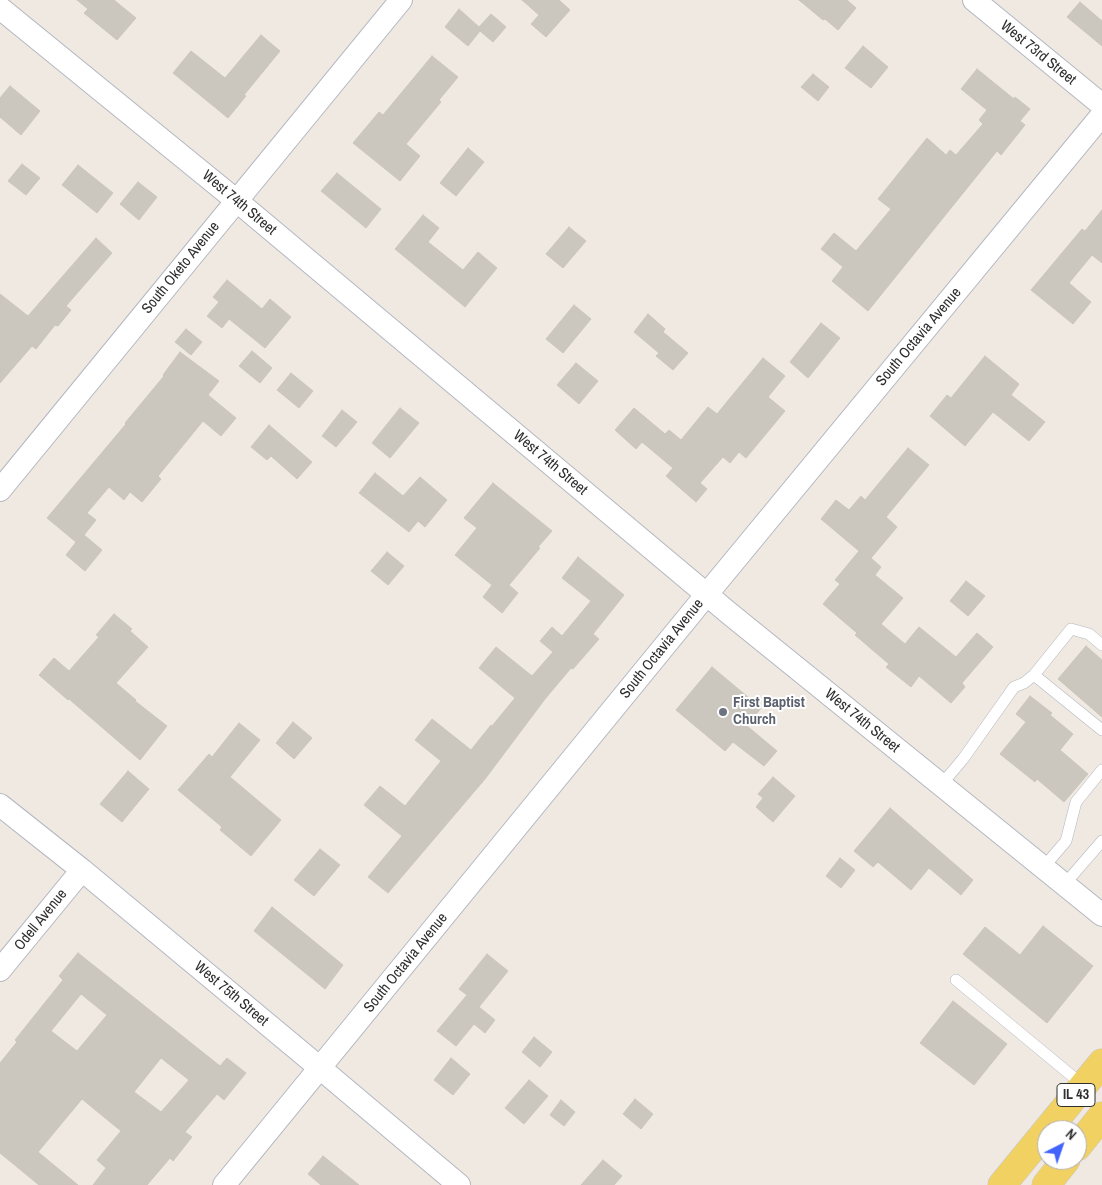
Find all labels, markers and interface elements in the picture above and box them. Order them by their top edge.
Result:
street label: West 73rd Street [997,17,1079,89]
street label: West 74th Street [198,167,280,239]
street label: South Oketo Avenue [138,218,224,318]
street label: South Octavia Avenue [873,284,965,390]
street label: West 74th Street [509,427,591,499]
street label: South Octavia Avenue [616,596,708,702]
street label: West 74th Street [821,685,903,757]
place label: First Baptist Church [733,694,805,729]
marker: First Baptist Church [717,706,729,718]
street label: Odell Avenue [11,886,71,954]
street label: South Octavia Avenue [360,910,452,1016]
street label: West 75th Street [190,958,272,1030]
road number: IL 43 [1057,1084,1095,1106]
north arrow [1037,1120,1087,1170]
text: N [1062,1125,1080,1144]

